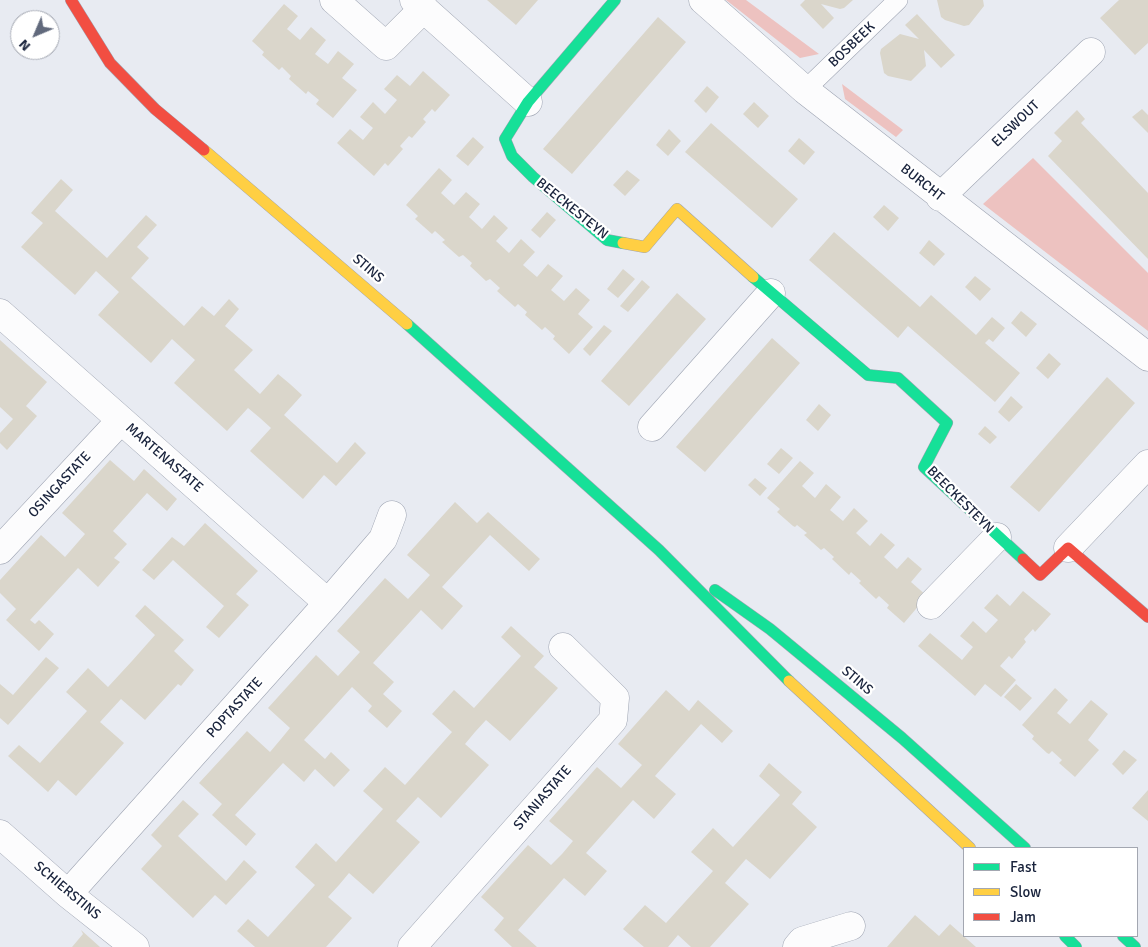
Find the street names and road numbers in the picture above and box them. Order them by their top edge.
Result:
street label: BOSBEEK [825,19,879,71]
street label: ELSWOUT [989,97,1043,151]
street label: BURCHT [897,161,947,205]
street label: BEECKESTEYN [533,175,611,243]
street label: STINS [349,251,387,287]
street label: MARTENASTATE [122,420,206,496]
street label: OSINGASTATE [25,449,95,521]
street label: BEECKESTEYN [923,463,997,537]
street label: STINS [838,663,876,699]
street label: POPTASTATE [203,674,267,742]
street label: STANIASTATE [510,762,576,834]
street label: SCHIERSTINS [30,858,104,924]

